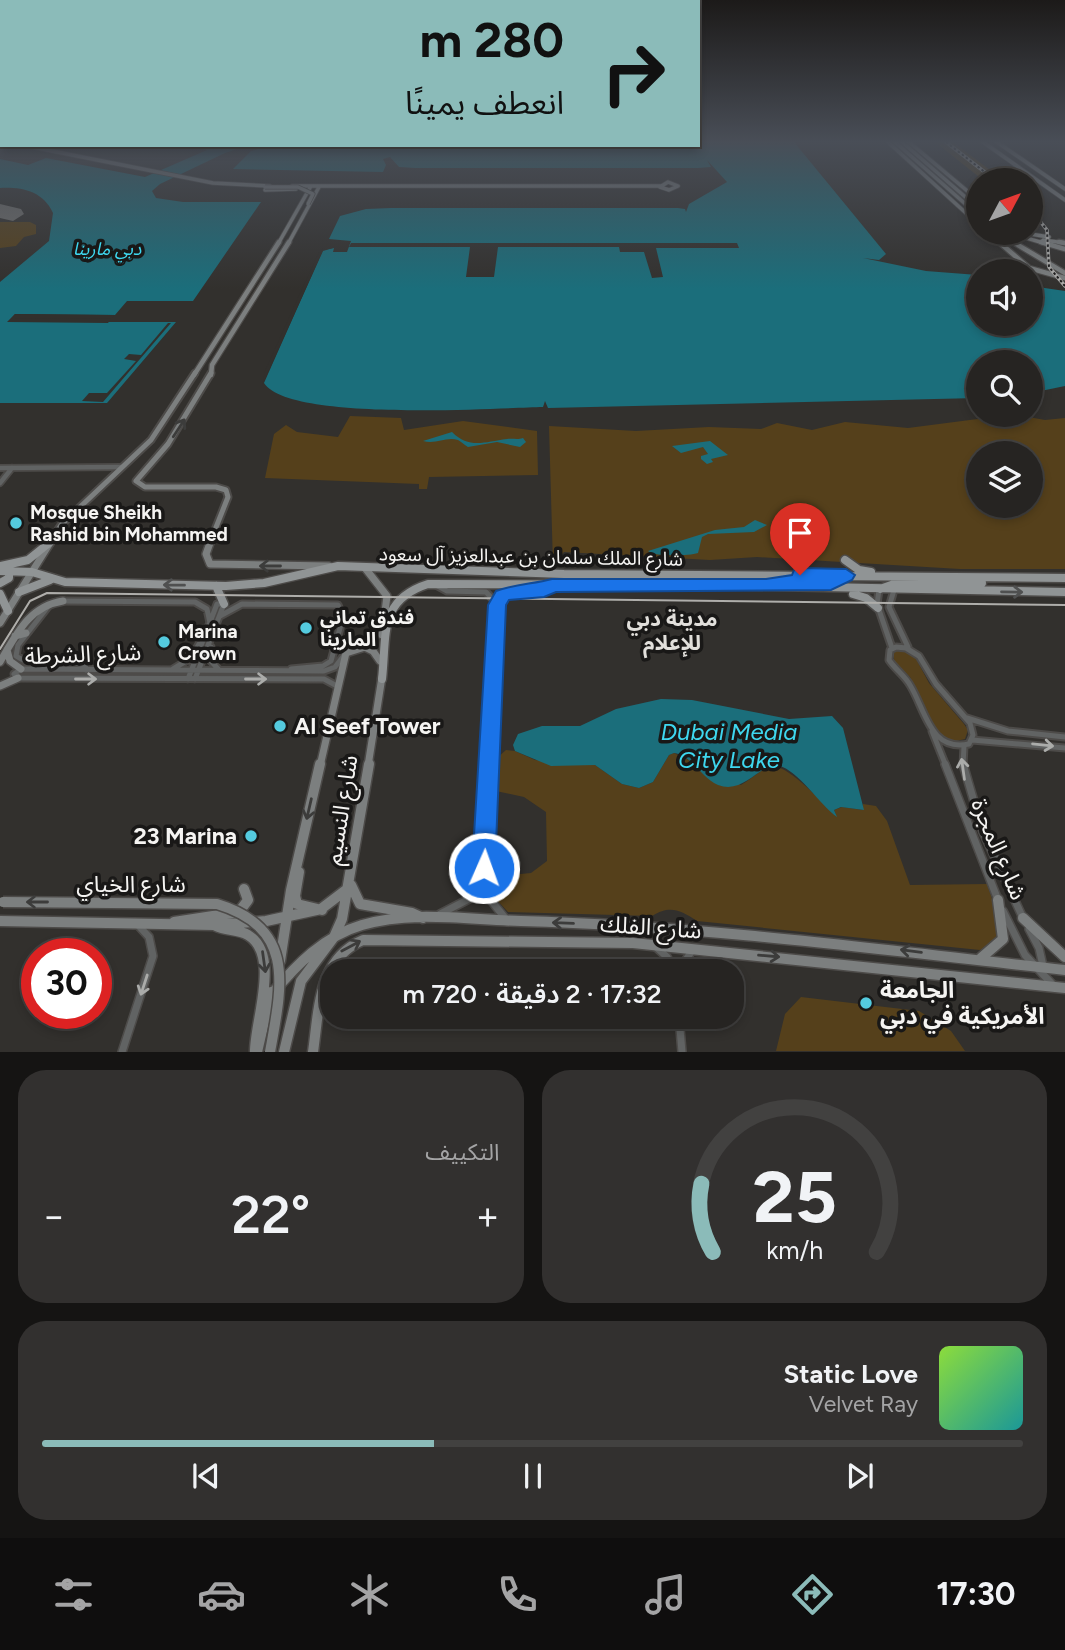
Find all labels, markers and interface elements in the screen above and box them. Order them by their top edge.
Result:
text: 280 m [419,10,564,69]
icon: right [588,28,679,119]
text: انعطف يمينًا [405,84,564,122]
north arrow [966,168,1043,245]
map controls [966,168,1043,518]
water label: دبي مارينا [73,238,142,263]
button: sound [966,259,1043,336]
button: search [966,350,1043,427]
one-way arrow [172,419,186,438]
button: layers [966,441,1043,518]
place label: Mosque Sheikh Rashid bin Mohammed [30,501,228,546]
pin [770,503,830,575]
icon: arrive [781,514,819,552]
marker: Mosque Sheikh Rashid bin Mohammed [8,515,24,531]
street label: شارع الملك سلمان بن عبدالعزيز آل سعود [379,542,683,573]
one-way arrow [258,559,281,573]
one-way arrow [163,578,186,592]
one-way arrow [1000,585,1023,599]
place label: فندق تماني المارينا [320,606,414,651]
district label: مدينة دبي للإعلام [627,606,717,659]
place label: Marina Crown [178,620,238,665]
marker: فندق تماني المارينا [298,620,314,636]
marker: Marina Crown [156,634,172,650]
street label: شارع الشرطة [24,638,142,673]
one-way arrow [74,672,97,686]
one-way arrow [245,672,268,686]
place label: Al Seef Tower [294,712,441,740]
water label: Dubai Media City Lake [661,717,797,774]
marker: Al Seef Tower [272,718,288,734]
one-way arrow [1031,739,1054,752]
street label: شارع النسيم [318,753,366,867]
one-way arrow [956,758,969,781]
street label: شارع المجرة [962,794,1033,905]
one-way arrow [302,798,315,820]
place label: 23 Marina [133,822,237,850]
marker: 23 Marina [243,828,259,844]
position arrow [447,831,521,905]
street label: شارع الخياي [76,870,186,901]
one-way arrow [26,895,49,909]
street label: شارع الفلك [599,909,703,947]
one-way arrow [552,916,575,929]
speed limit sign: 30 [21,938,112,1029]
one-way arrow [341,939,361,953]
one-way arrow [901,944,923,957]
one-way arrow [758,949,780,962]
one-way arrow [257,950,270,973]
one-way arrow [136,974,149,996]
place label: الجامعة الأمريكية في دبي [880,976,1045,1034]
text: 17:32 · 2 دقيقة · 720 m [403,978,661,1010]
marker: الجامعة الأمريكية في دبي [858,995,874,1011]
text: التكييف [425,1138,500,1166]
text: 25 [752,1154,836,1241]
text: 22° [231,1184,310,1246]
text: − [42,1193,66,1239]
text: + [476,1193,500,1239]
text: km/h [766,1235,823,1265]
text: Static Love [784,1358,918,1390]
text: Velvet Ray [809,1390,918,1418]
icon: previous [187,1457,225,1495]
icon: pause [514,1457,552,1495]
icon: next [841,1457,879,1495]
icon: filters [49,1570,98,1619]
icon: car [197,1570,246,1619]
icon: climate [345,1570,394,1619]
icon: phone [493,1570,542,1619]
icon: music [641,1570,690,1619]
icon: directions [788,1570,837,1619]
text: 17:30 [936,1575,1016,1613]

